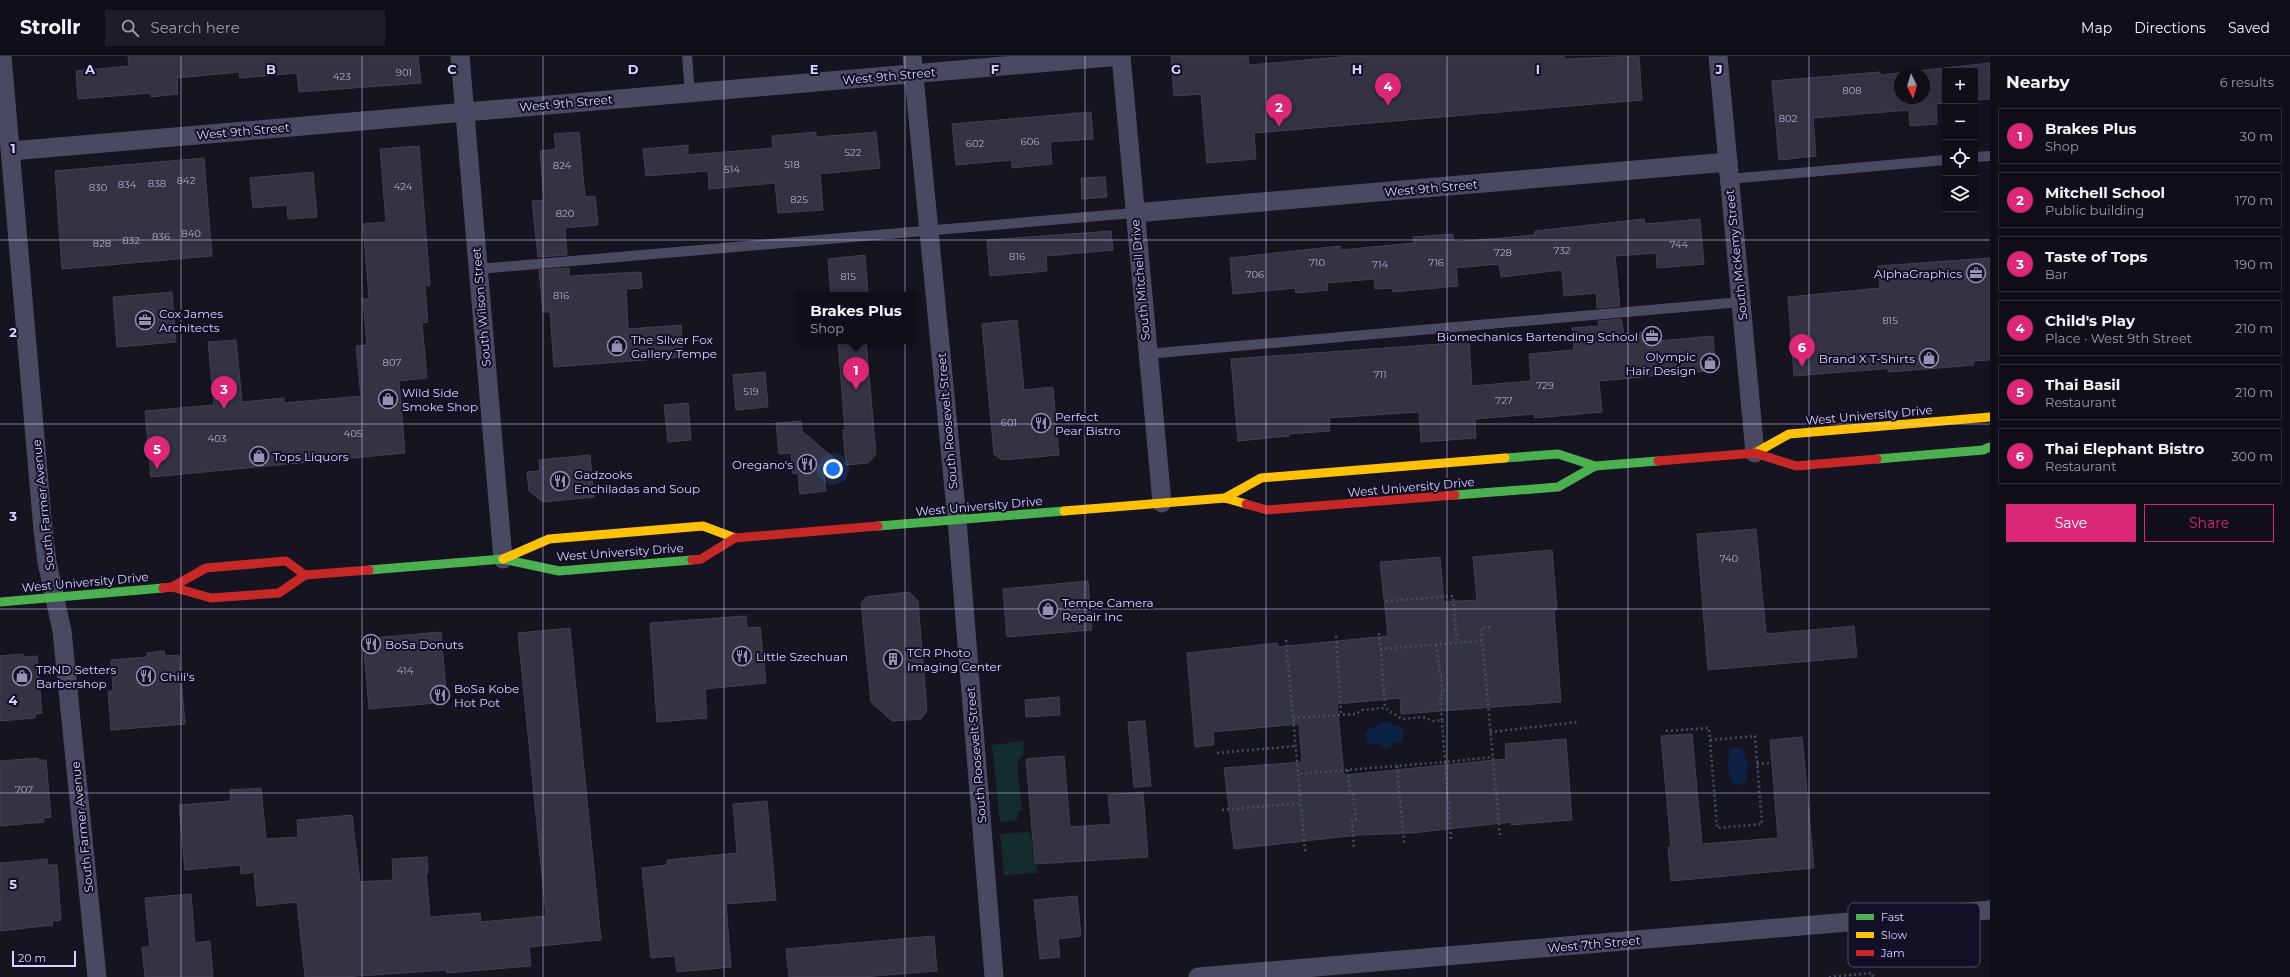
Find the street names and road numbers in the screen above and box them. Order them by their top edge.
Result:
street label: West 9th Street [842,64,936,88]
street label: West 9th Street [519,91,613,115]
street label: West 9th Street [196,119,290,143]
street label: West 9th Street [1384,176,1478,200]
street label: South McKemy Street [1722,189,1750,321]
street label: South Mitchell Drive [1127,219,1153,341]
street label: South Wilson Street [468,247,494,367]
street label: South Roosevelt Street [934,352,960,490]
street label: West University Drive [1805,402,1933,428]
street label: South Farmer Avenue [29,439,57,571]
street label: West University Drive [1347,474,1475,500]
street label: West University Drive [915,493,1043,519]
street label: West University Drive [556,540,684,564]
street label: West University Drive [21,569,149,595]
street label: South Roosevelt Street [963,686,989,824]
street label: South Farmer Avenue [68,761,96,893]
street label: West 7th Street [1547,932,1641,956]

